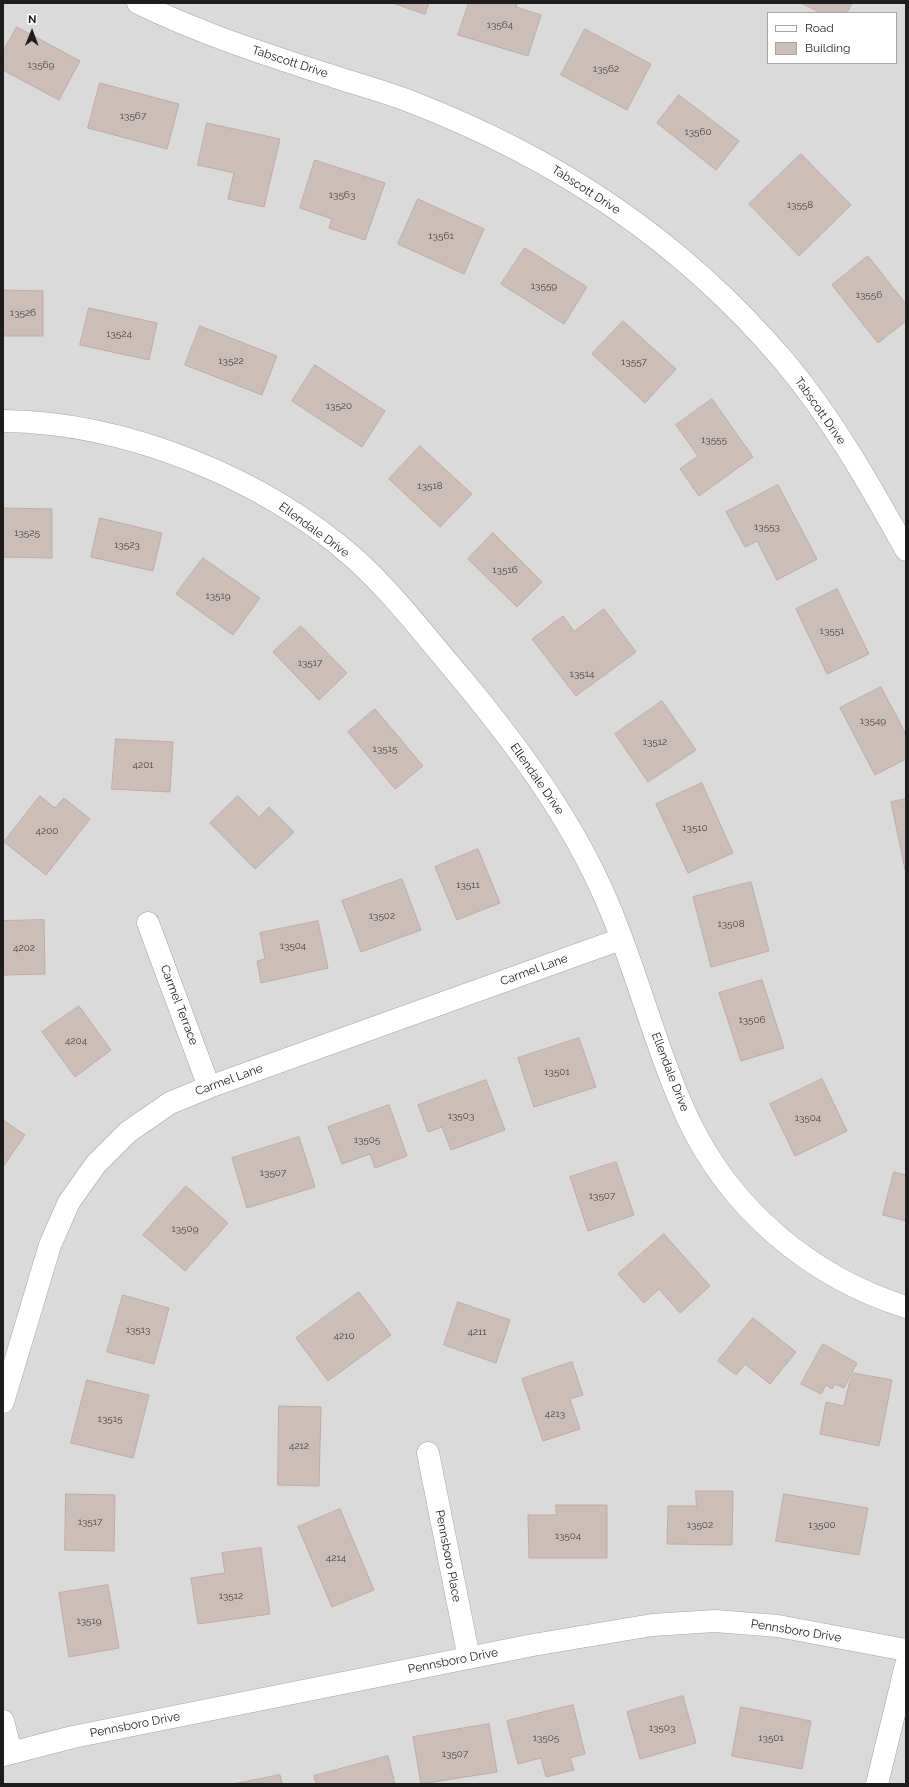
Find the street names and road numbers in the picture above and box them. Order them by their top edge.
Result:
street label: Tabscott Drive [250,43,330,81]
street label: Tabscott Drive [549,162,623,218]
street label: Tabscott Drive [791,374,849,448]
street label: Ellendale Drive [276,500,352,560]
street label: Ellendale Drive [507,741,567,817]
street label: Carmel Lane [498,951,570,989]
street label: Carmel Terrace [157,963,201,1047]
street label: Ellendale Drive [648,1030,692,1114]
street label: Carmel Lane [193,1061,265,1099]
street label: Pennsboro Place [432,1509,464,1603]
street label: Pennsboro Drive [750,1617,842,1645]
street label: Pennsboro Drive [407,1645,499,1677]
street label: Pennsboro Drive [89,1709,181,1741]

